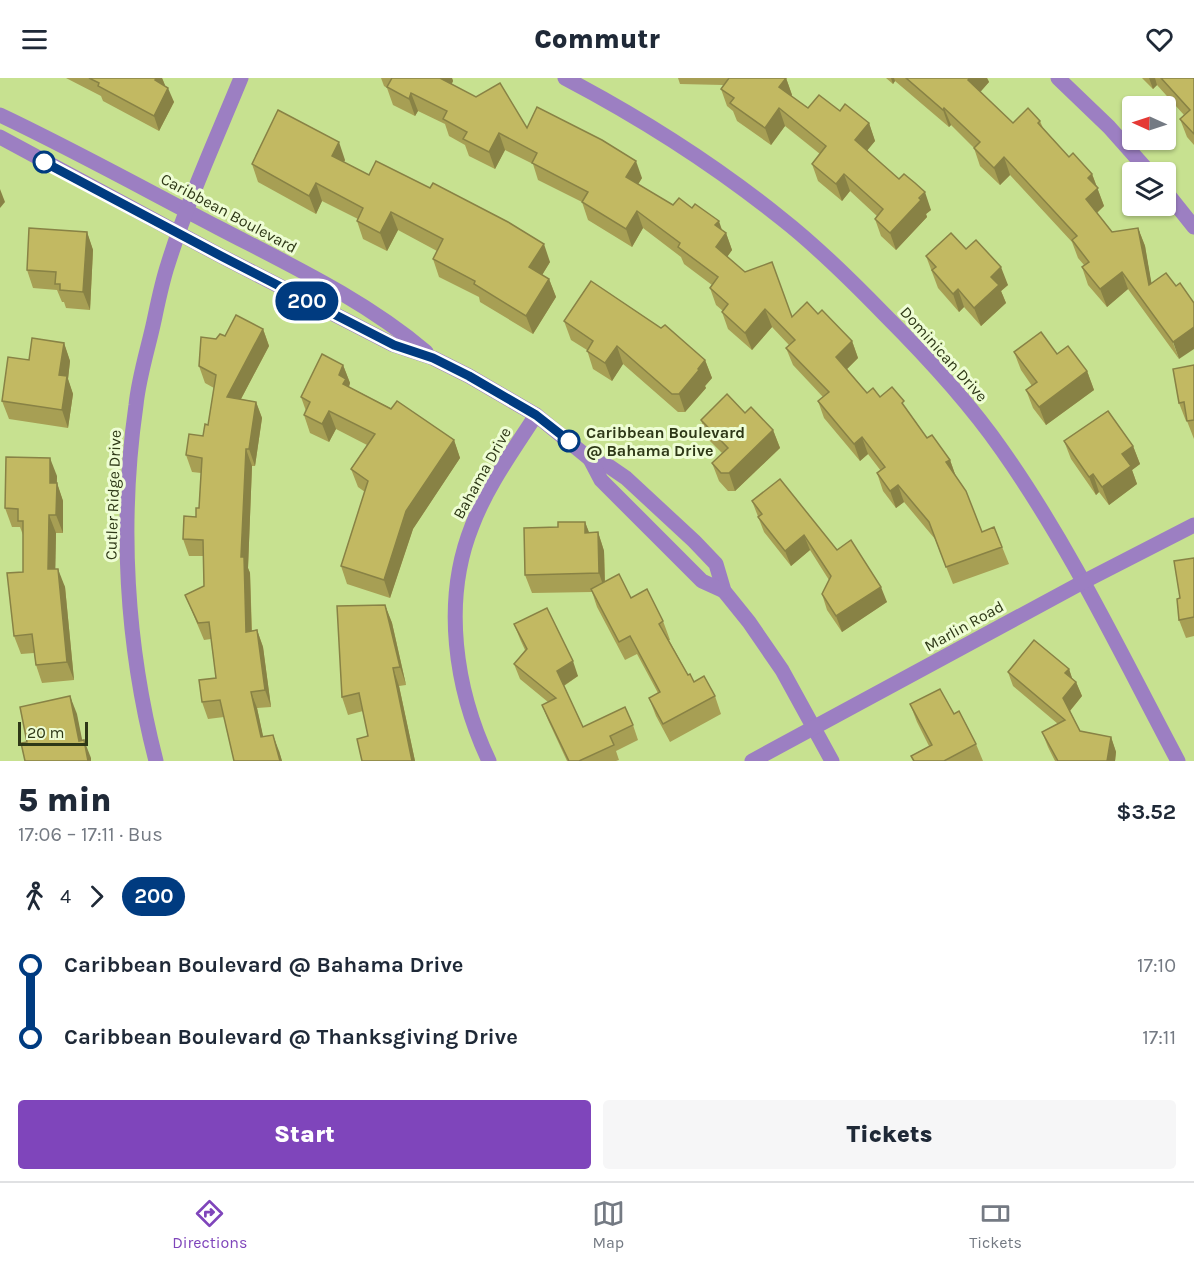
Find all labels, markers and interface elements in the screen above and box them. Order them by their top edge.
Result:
icon: menu [18,23,51,56]
text: Commutr [534,23,660,55]
icon: heart [1143,23,1176,56]
north arrow [1122,96,1176,150]
map controls [1122,96,1176,216]
unlabelled marker [33,151,55,173]
button: layers [1122,162,1176,216]
street label: Caribbean Boulevard [158,169,300,257]
line badge: 200 [272,282,342,320]
text: 200 [287,289,327,313]
street label: Dominican Drive [896,303,992,405]
place label: Caribbean Boulevard @ Bahama Drive [586,423,745,460]
street label: Bahama Drive [449,424,515,522]
street label: Cutler Ridge Drive [101,430,125,560]
marker: Caribbean Boulevard @ Bahama Drive [558,430,580,452]
street label: Marlin Road [921,596,1007,656]
scale bar [18,719,88,746]
text: 20 m [27,723,65,742]
text: 5 min [18,781,112,819]
text: $3.52 [1116,799,1176,825]
text: 17:06 – 17:11 · Bus [18,823,163,846]
icon: walk [18,880,51,913]
icon: forward [80,880,113,913]
text: 200 [134,884,173,908]
text: 4 [60,885,71,908]
text: Caribbean Boulevard @ Bahama Drive [64,952,464,978]
text: 17:10 [1137,954,1176,977]
text: Caribbean Boulevard @ Thanksgiving Drive [64,1024,518,1050]
text: 17:11 [1142,1026,1176,1049]
button: Start [18,1100,591,1169]
button: Tickets [603,1100,1176,1169]
tab: Directions [172,1197,247,1252]
tab: Map [592,1197,625,1252]
tab: Tickets [969,1197,1022,1252]

